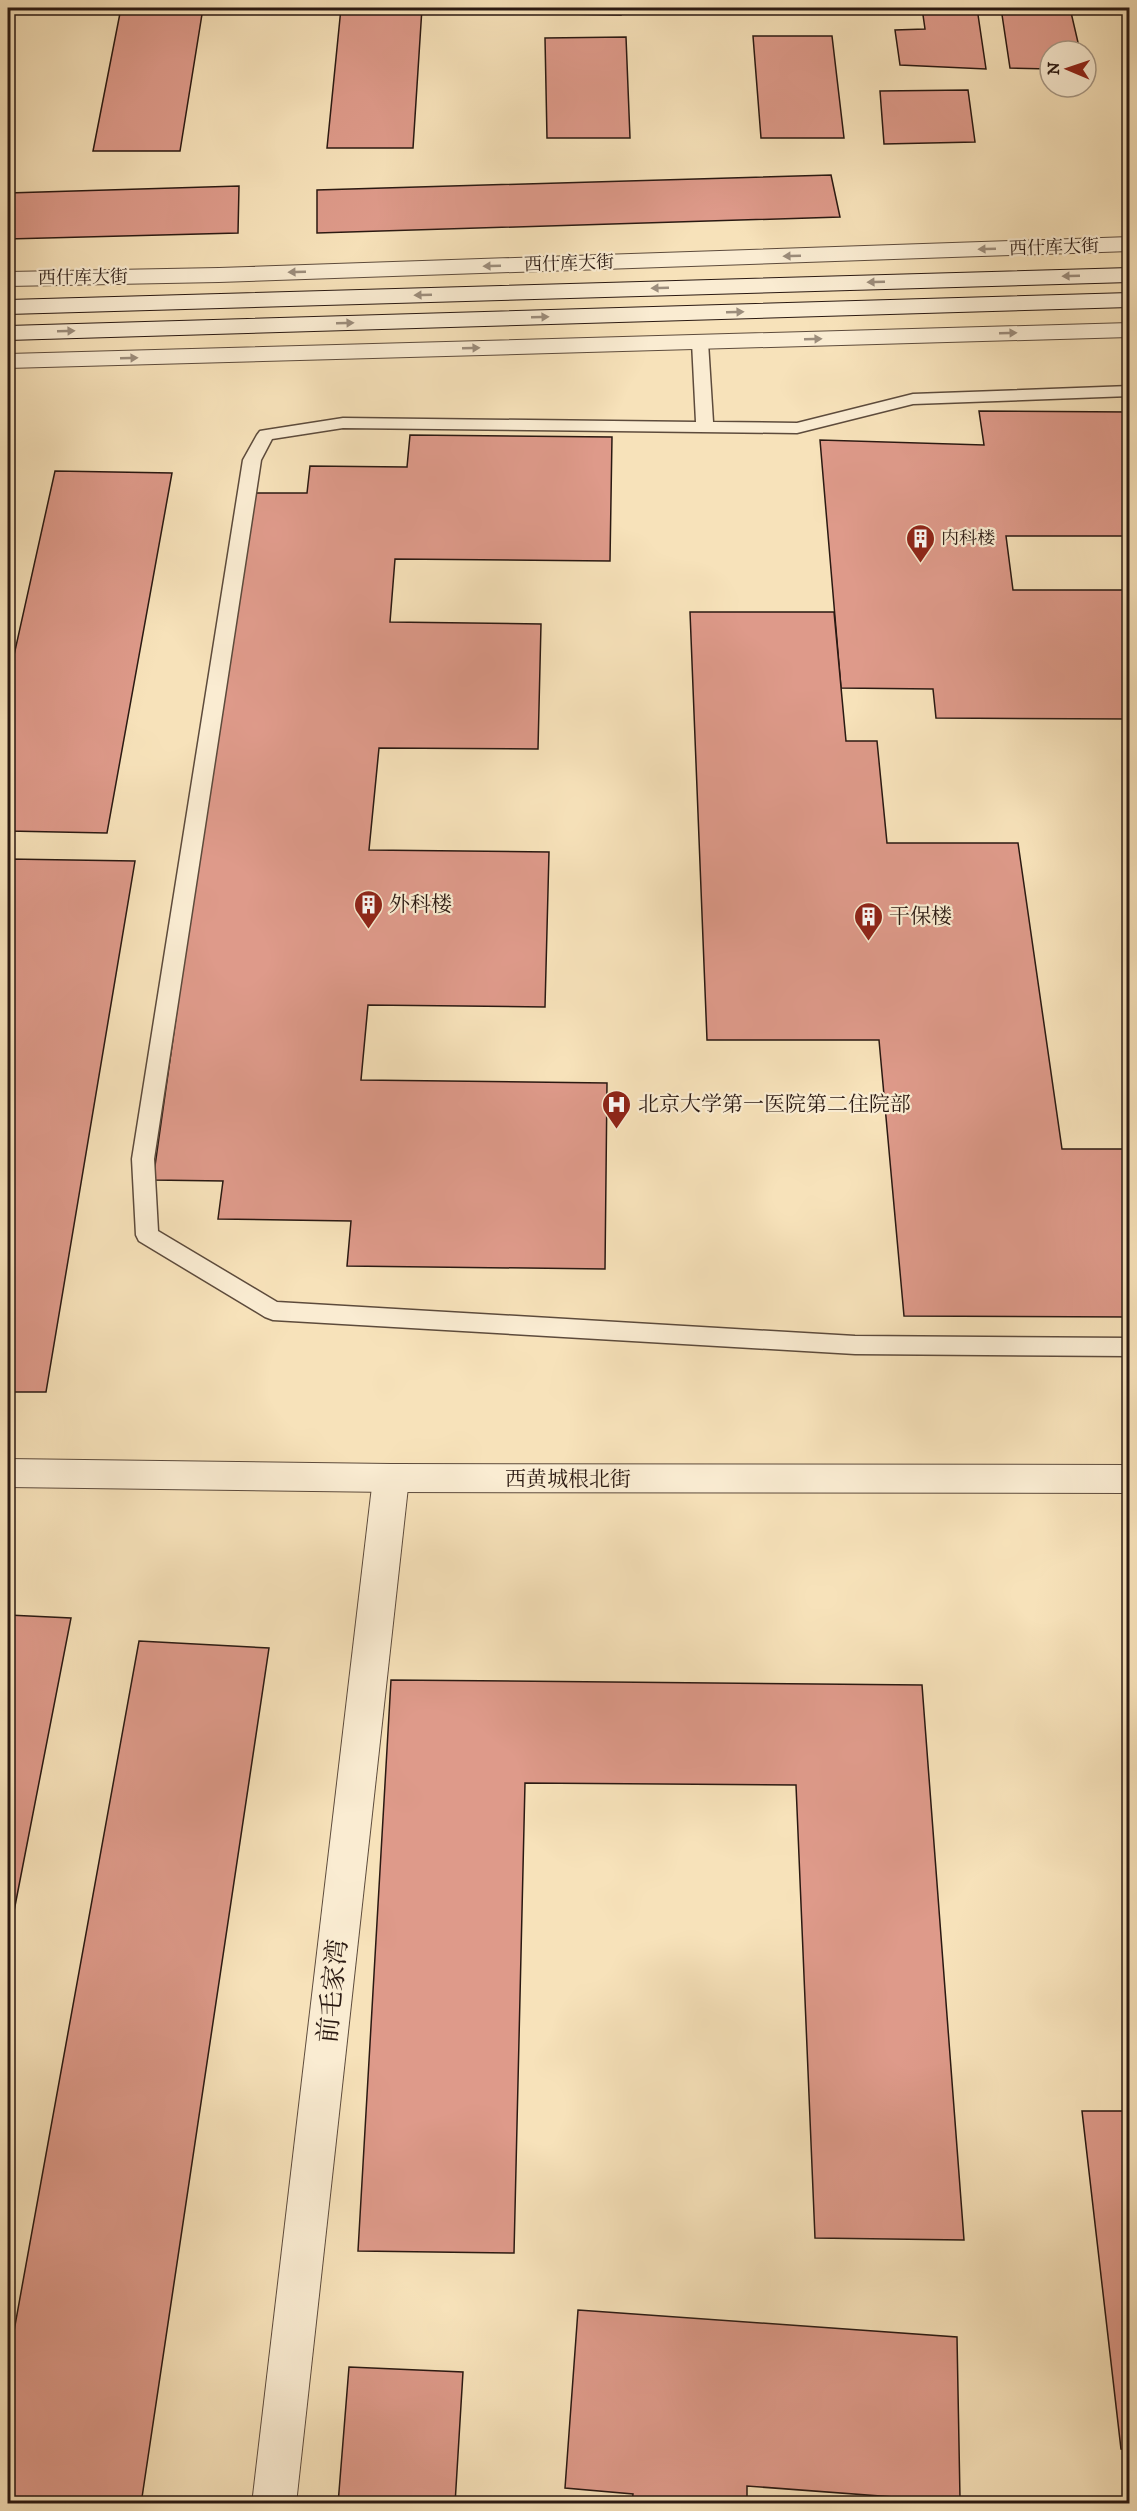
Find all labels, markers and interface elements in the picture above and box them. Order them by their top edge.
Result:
north arrow [1038,39,1098,99]
text: N [1044,62,1064,75]
street label: 西什库大街 [1009,235,1099,261]
one-way arrow [978,244,997,253]
street label: 西什库大街 [524,251,614,277]
one-way arrow [783,251,802,260]
one-way arrow [483,261,502,270]
street label: 西什库大街 [38,266,128,290]
one-way arrow [288,268,307,277]
one-way arrow [1062,272,1081,281]
one-way arrow [867,277,886,287]
one-way arrow [651,283,670,293]
one-way arrow [414,290,433,300]
one-way arrow [725,307,744,316]
one-way arrow [530,313,549,322]
one-way arrow [335,318,354,328]
one-way arrow [56,327,75,336]
one-way arrow [998,329,1017,338]
one-way arrow [803,334,822,343]
one-way arrow [461,343,480,353]
one-way arrow [119,353,138,362]
building icon: 内科楼 [904,522,936,564]
place label: 内科楼 [941,528,995,550]
building icon: 外科楼 [352,888,384,930]
place label: 外科楼 [389,892,452,918]
building icon: 干保楼 [852,900,884,942]
place label: 干保楼 [889,904,952,930]
hospital icon: 北京大学第一医院第二住院部 [601,1088,633,1130]
place label: 北京大学第一医院第二住院部 [638,1092,911,1118]
street label: 西黄城根北街 [505,1467,631,1493]
street label: 前毛家湾 [312,1938,355,2045]

